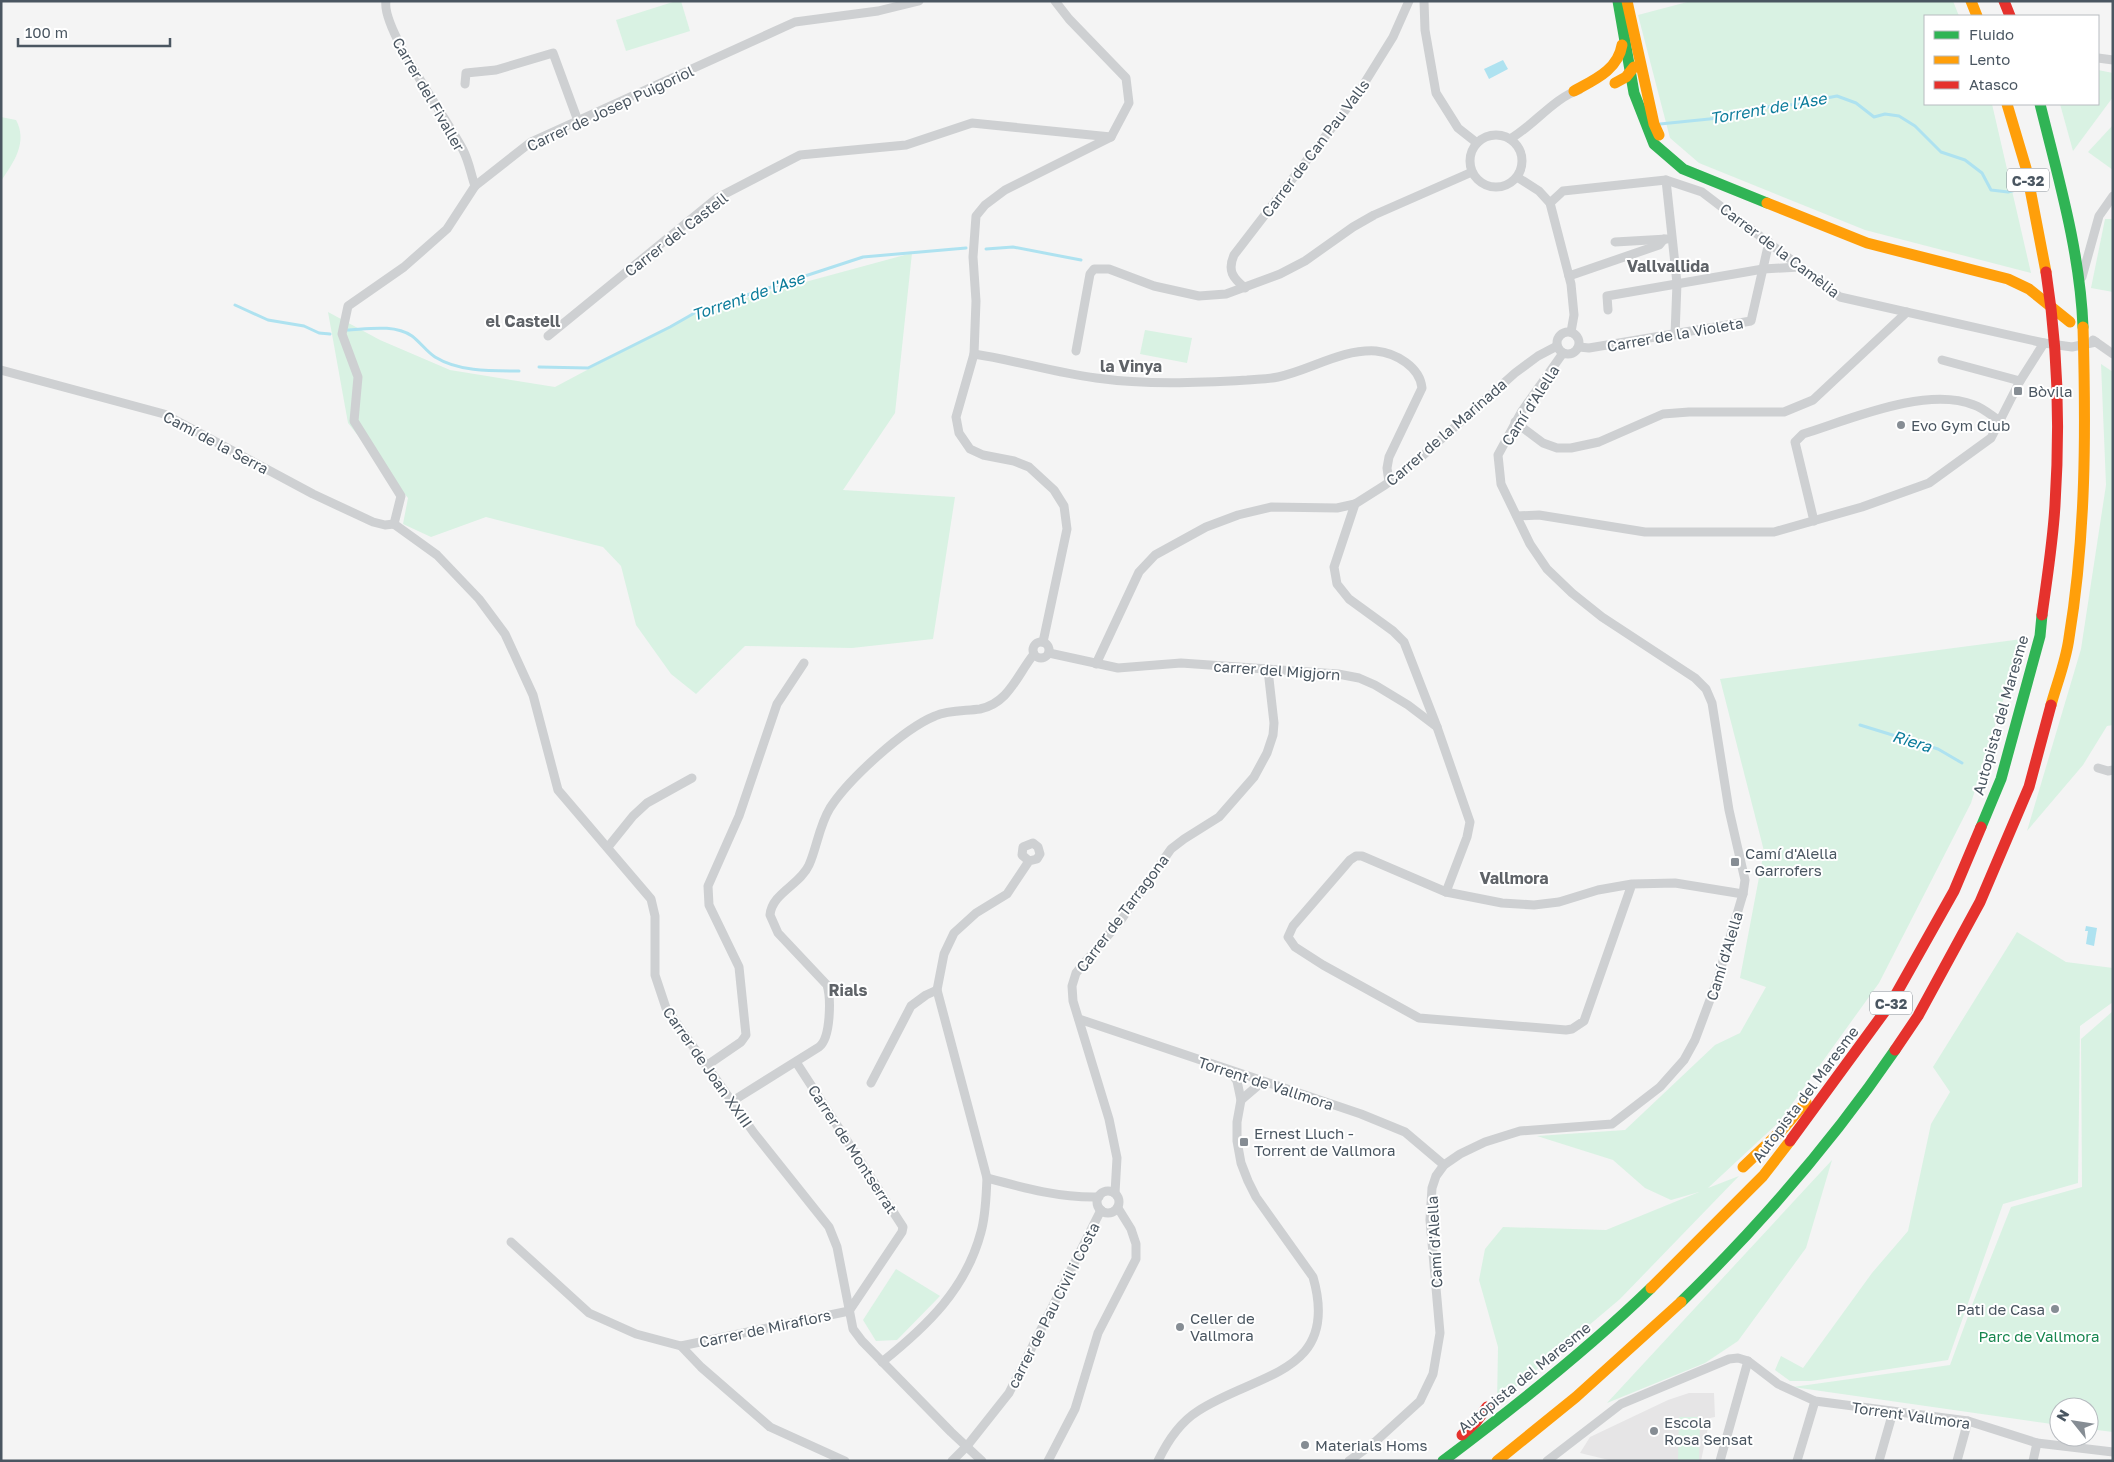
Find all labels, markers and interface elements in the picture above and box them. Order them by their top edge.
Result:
scale bar [18,15,170,47]
legend [1924,15,2099,105]
text: 100 m [25,23,68,41]
text: Fluido [1969,25,2014,43]
street label: Carrer del Fivaller [389,34,469,154]
text: Lento [1969,50,2010,68]
street label: Carrer de Josep Puigoriol [524,61,696,155]
street label: Carrer de Can Pau Valls [1257,75,1373,221]
text: Atasco [1969,75,2018,93]
water label: Torrent de l'Ase [1708,88,1830,128]
road number: C-32 [2007,168,2049,192]
street label: Carrer del Castell [621,188,731,280]
street label: Carrer de la Camèlia [1717,199,1843,301]
district label: Vallvallida [1627,256,1709,276]
water label: Torrent de l'Ase [689,267,809,325]
district label: el Castell [486,311,561,331]
street label: Carrer de la Violeta [1605,313,1745,355]
district label: la Vinya [1100,356,1162,376]
street label: Camí d'Alella [1497,361,1563,449]
street label: Carrer de la Marinada [1382,375,1510,489]
place label: Bòvila [2028,382,2072,400]
marker: Bòvila [2012,385,2024,397]
street label: Camí de la Serra [160,407,272,477]
place label: Evo Gym Club [1911,416,2010,434]
marker: Evo Gym Club [1895,419,1907,431]
street label: Autopista del Maresme [1969,633,2032,797]
street label: carrer del Migjorn [1213,657,1341,683]
water label: Riera [1890,726,1935,757]
place label: Camí d'Alella - Garrofers [1745,844,1837,879]
street label: Carrer de Tarragona [1072,851,1172,975]
marker: Camí d'Alella - Garrofers [1729,856,1741,868]
district label: Vallmora [1479,868,1549,888]
street label: Camí d'Alella [1702,909,1746,1003]
district label: Rials [828,980,868,1000]
road number: C-32 [1870,991,1912,1014]
street label: Carrer de Joan XXIII [660,1003,756,1131]
street label: Autopista del Maresme [1748,1022,1862,1165]
street label: Torrent de Vallmora [1196,1053,1336,1113]
street label: Carrer de Montserrat [805,1081,901,1217]
place label: Ernest Lluch - Torrent de Vallmora [1254,1124,1395,1159]
marker: Ernest Lluch - Torrent de Vallmora [1238,1136,1250,1148]
street label: Camí d'Alella [1423,1195,1445,1289]
street label: carrer de Pau Civil i Costa [1003,1219,1103,1391]
place label: Pati de Casa [1956,1300,2045,1318]
marker: Pati de Casa [2049,1303,2061,1315]
street label: Carrer de Miraflors [697,1305,833,1351]
place label: Celler de Vallmora [1190,1309,1255,1344]
street label: Autopista del Maresme [1454,1318,1594,1436]
marker: Celler de Vallmora [1174,1321,1186,1333]
park label: Parc de Vallmora [1978,1327,2100,1345]
north arrow [2049,1397,2099,1447]
street label: Torrent Vallmora [1850,1398,1972,1432]
text: N [2052,1406,2072,1424]
place label: Escola Rosa Sensat [1664,1413,1753,1448]
marker: Escola Rosa Sensat [1648,1425,1660,1437]
place label: Materials Homs [1315,1436,1427,1454]
marker: Materials Homs [1299,1439,1311,1451]

